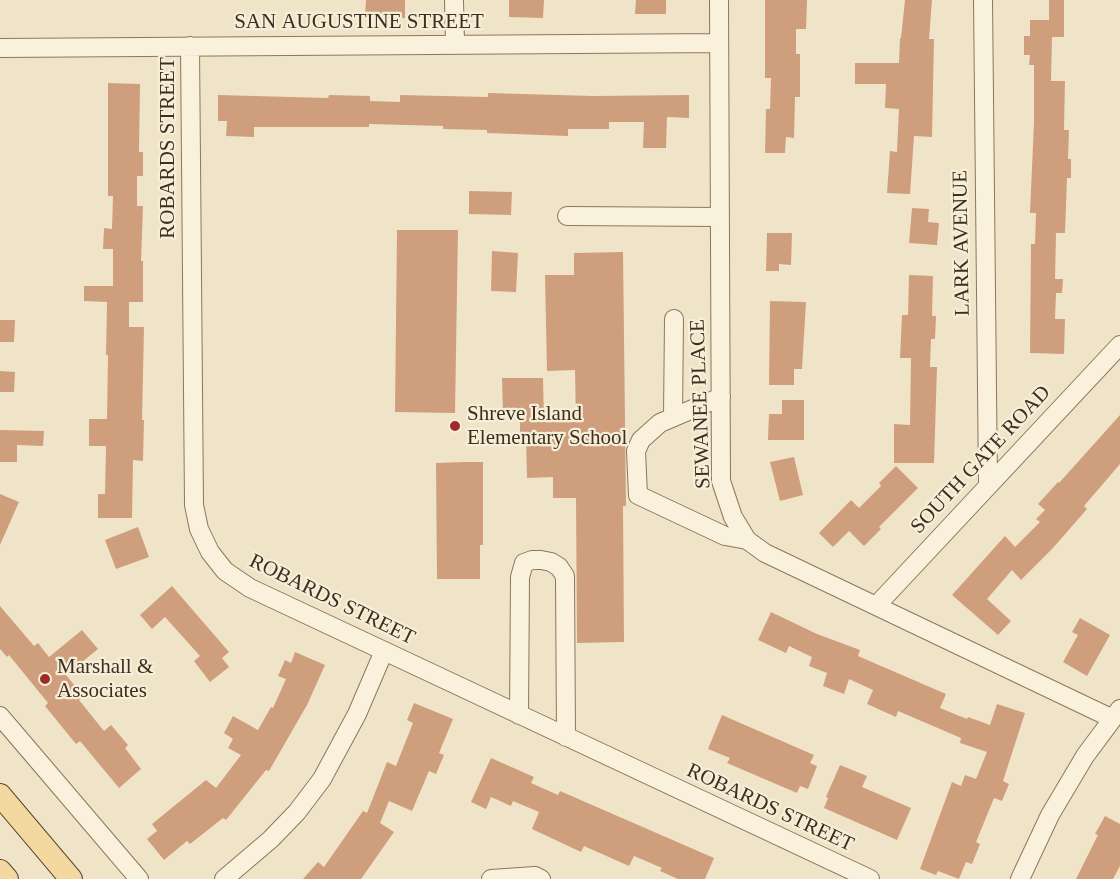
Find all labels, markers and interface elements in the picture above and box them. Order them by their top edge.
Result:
street label: SAN AUGUSTINE STREET [234,9,484,35]
street label: ROBARDS STREET [155,57,181,239]
street label: LARK AVENUE [948,170,976,316]
street label: SEWANEE PLACE [685,319,717,489]
street label: SOUTH GATE ROAD [906,381,1056,539]
place label: Shreve Island Elementary School [467,401,627,451]
marker: Shreve Island Elementary School [448,419,462,433]
street label: ROBARDS STREET [245,549,419,651]
place label: Marshall & Associates [57,654,153,704]
marker: Marshall & Associates [38,672,52,686]
street label: ROBARDS STREET [682,758,858,858]

